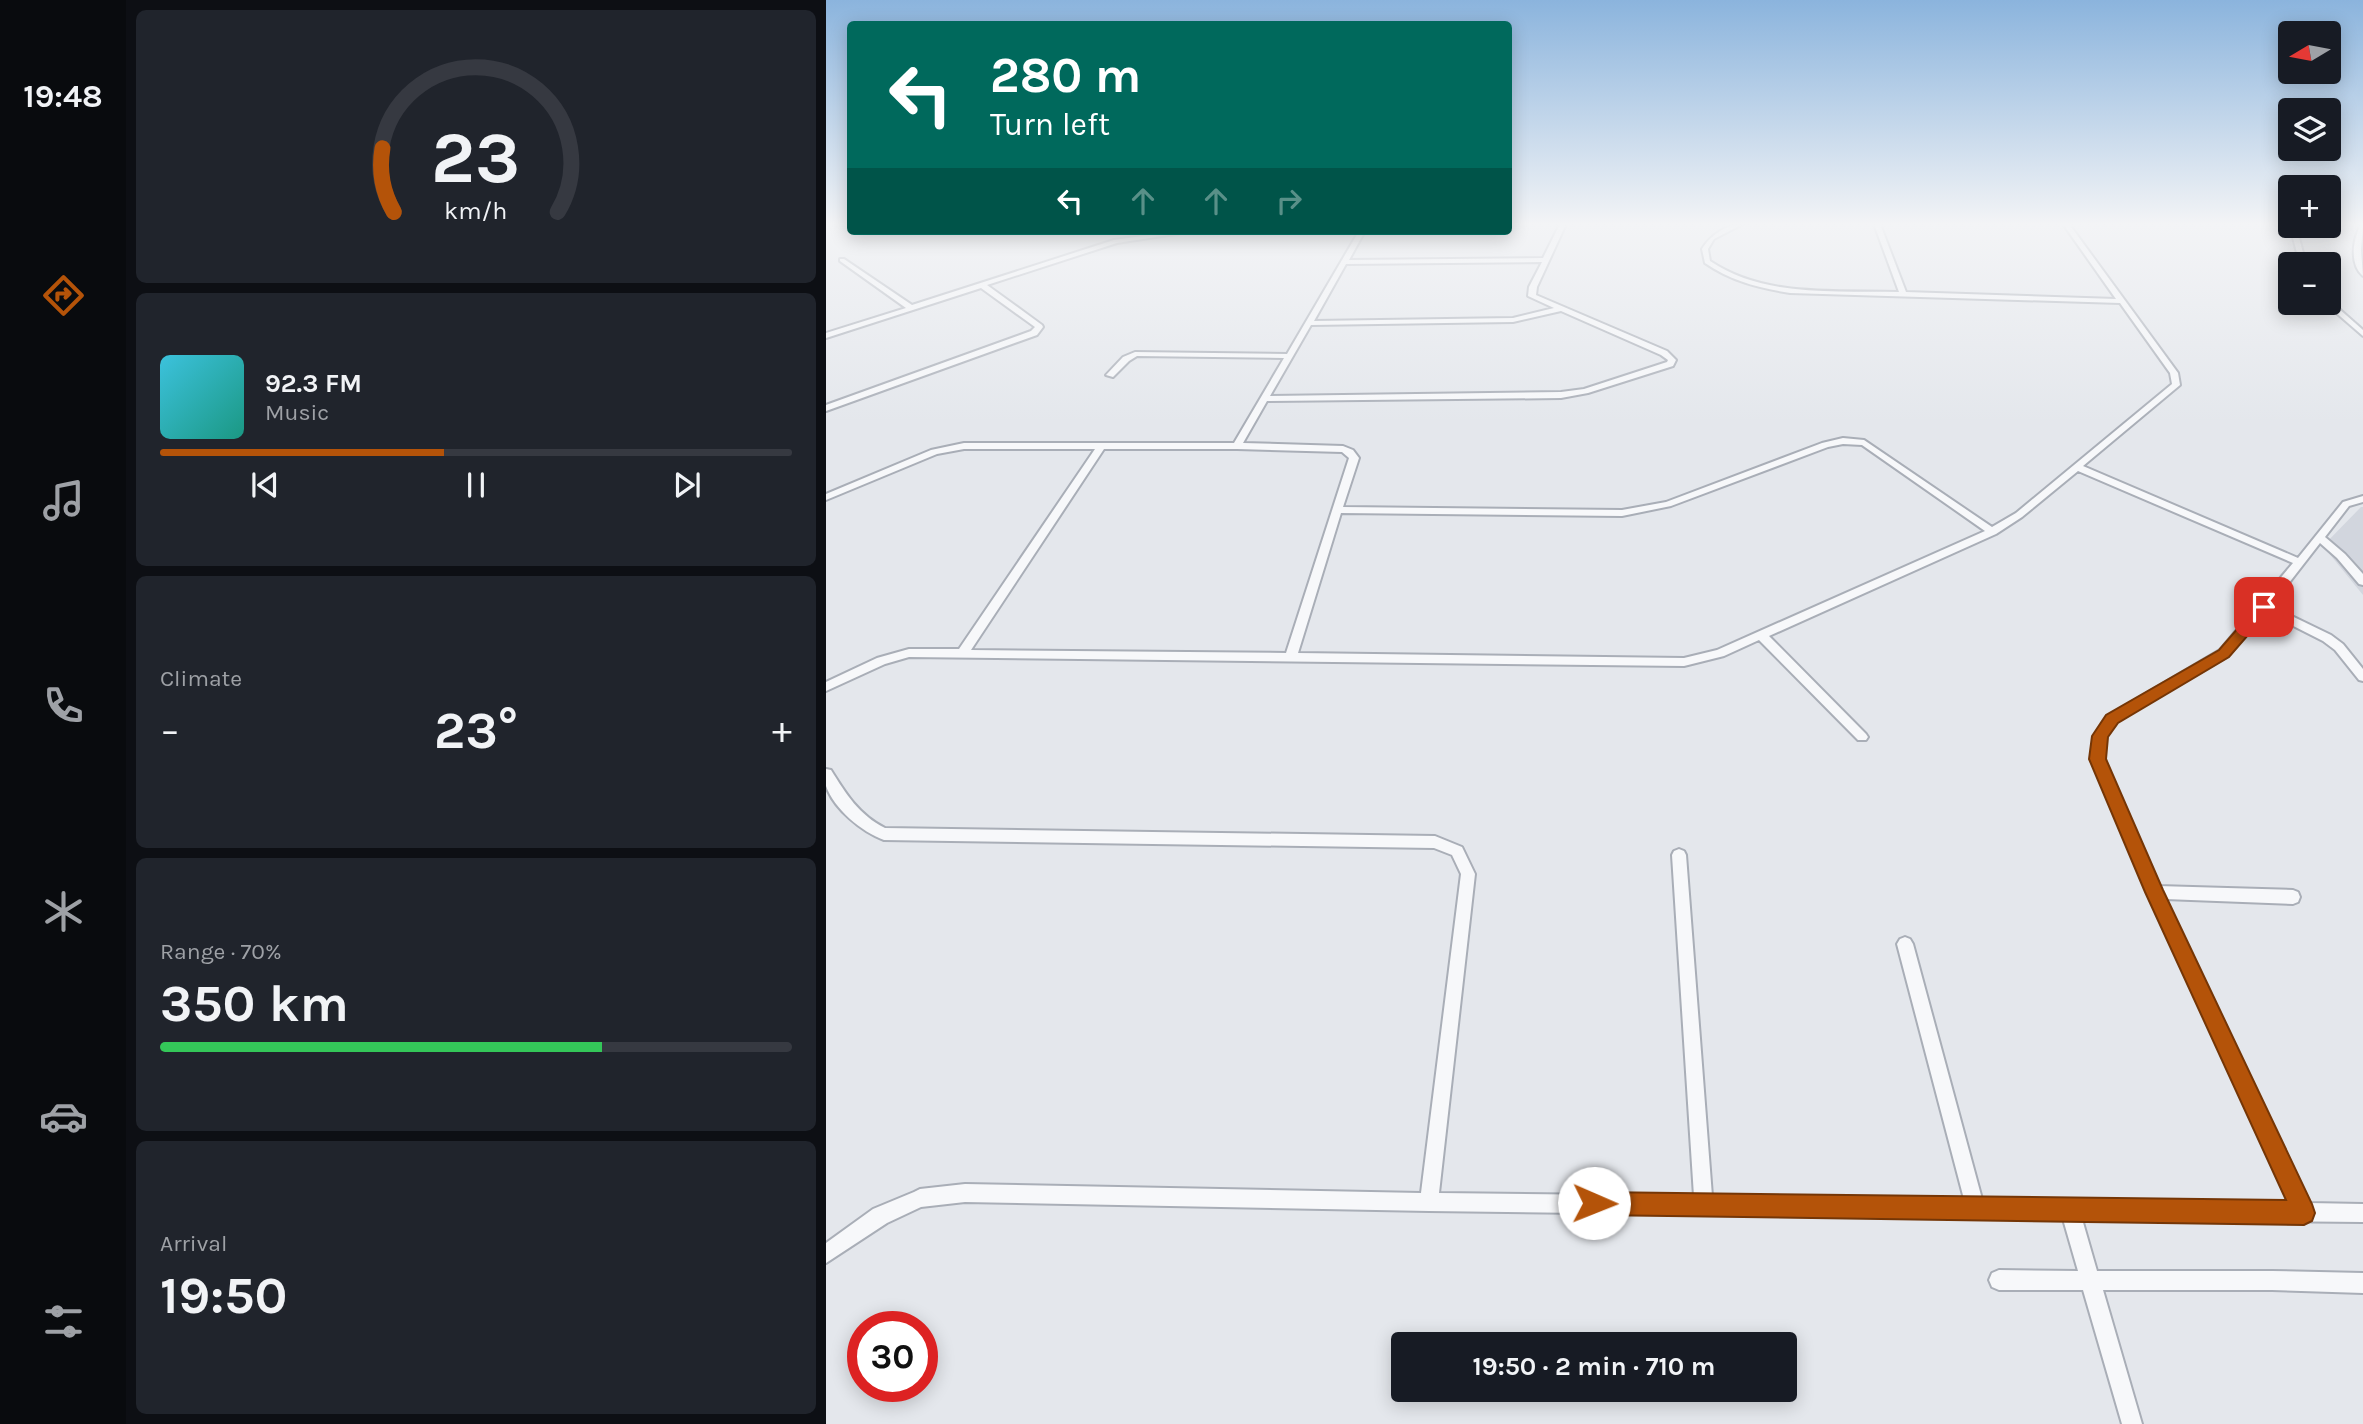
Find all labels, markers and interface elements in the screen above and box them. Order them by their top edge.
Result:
north arrow [2278,21,2342,84]
map controls [2278,21,2341,315]
text: 280 m [990,47,1141,104]
icon: left [875,49,966,140]
text: 19:48 [23,78,103,115]
button: layers [2278,98,2341,161]
text: Turn left [990,106,1110,143]
text: 23 [431,116,521,201]
button: + [2278,175,2341,238]
icon: left [1051,182,1089,220]
icon: ahead [1124,182,1162,220]
icon: ahead [1197,182,1235,220]
icon: right [1270,182,1308,220]
text: km/h [444,196,508,225]
button: − [2278,252,2341,315]
icon: directions [39,271,88,320]
text: 92.3 FM [265,368,362,399]
text: Music [265,399,329,426]
icon: previous [246,466,284,504]
icon: pause [457,466,495,504]
icon: next [668,466,706,504]
icon: music [39,476,88,525]
pin [2234,577,2294,637]
icon: arrive [2245,588,2283,626]
text: Climate [160,665,242,692]
icon: phone [39,681,88,730]
text: 23° [434,700,518,761]
text: − [160,708,180,753]
text: + [772,708,792,753]
icon: climate [39,887,88,936]
text: Range · 70% [160,938,282,965]
text: 350 km [160,973,349,1034]
icon: car [39,1092,88,1141]
position arrow [1557,1166,1631,1240]
text: Arrival [160,1230,227,1257]
text: 19:50 [160,1265,287,1326]
icon: filters [39,1297,88,1346]
speed limit sign: 30 [847,1311,938,1402]
text: 19:50 · 2 min · 710 m [1473,1351,1715,1382]

